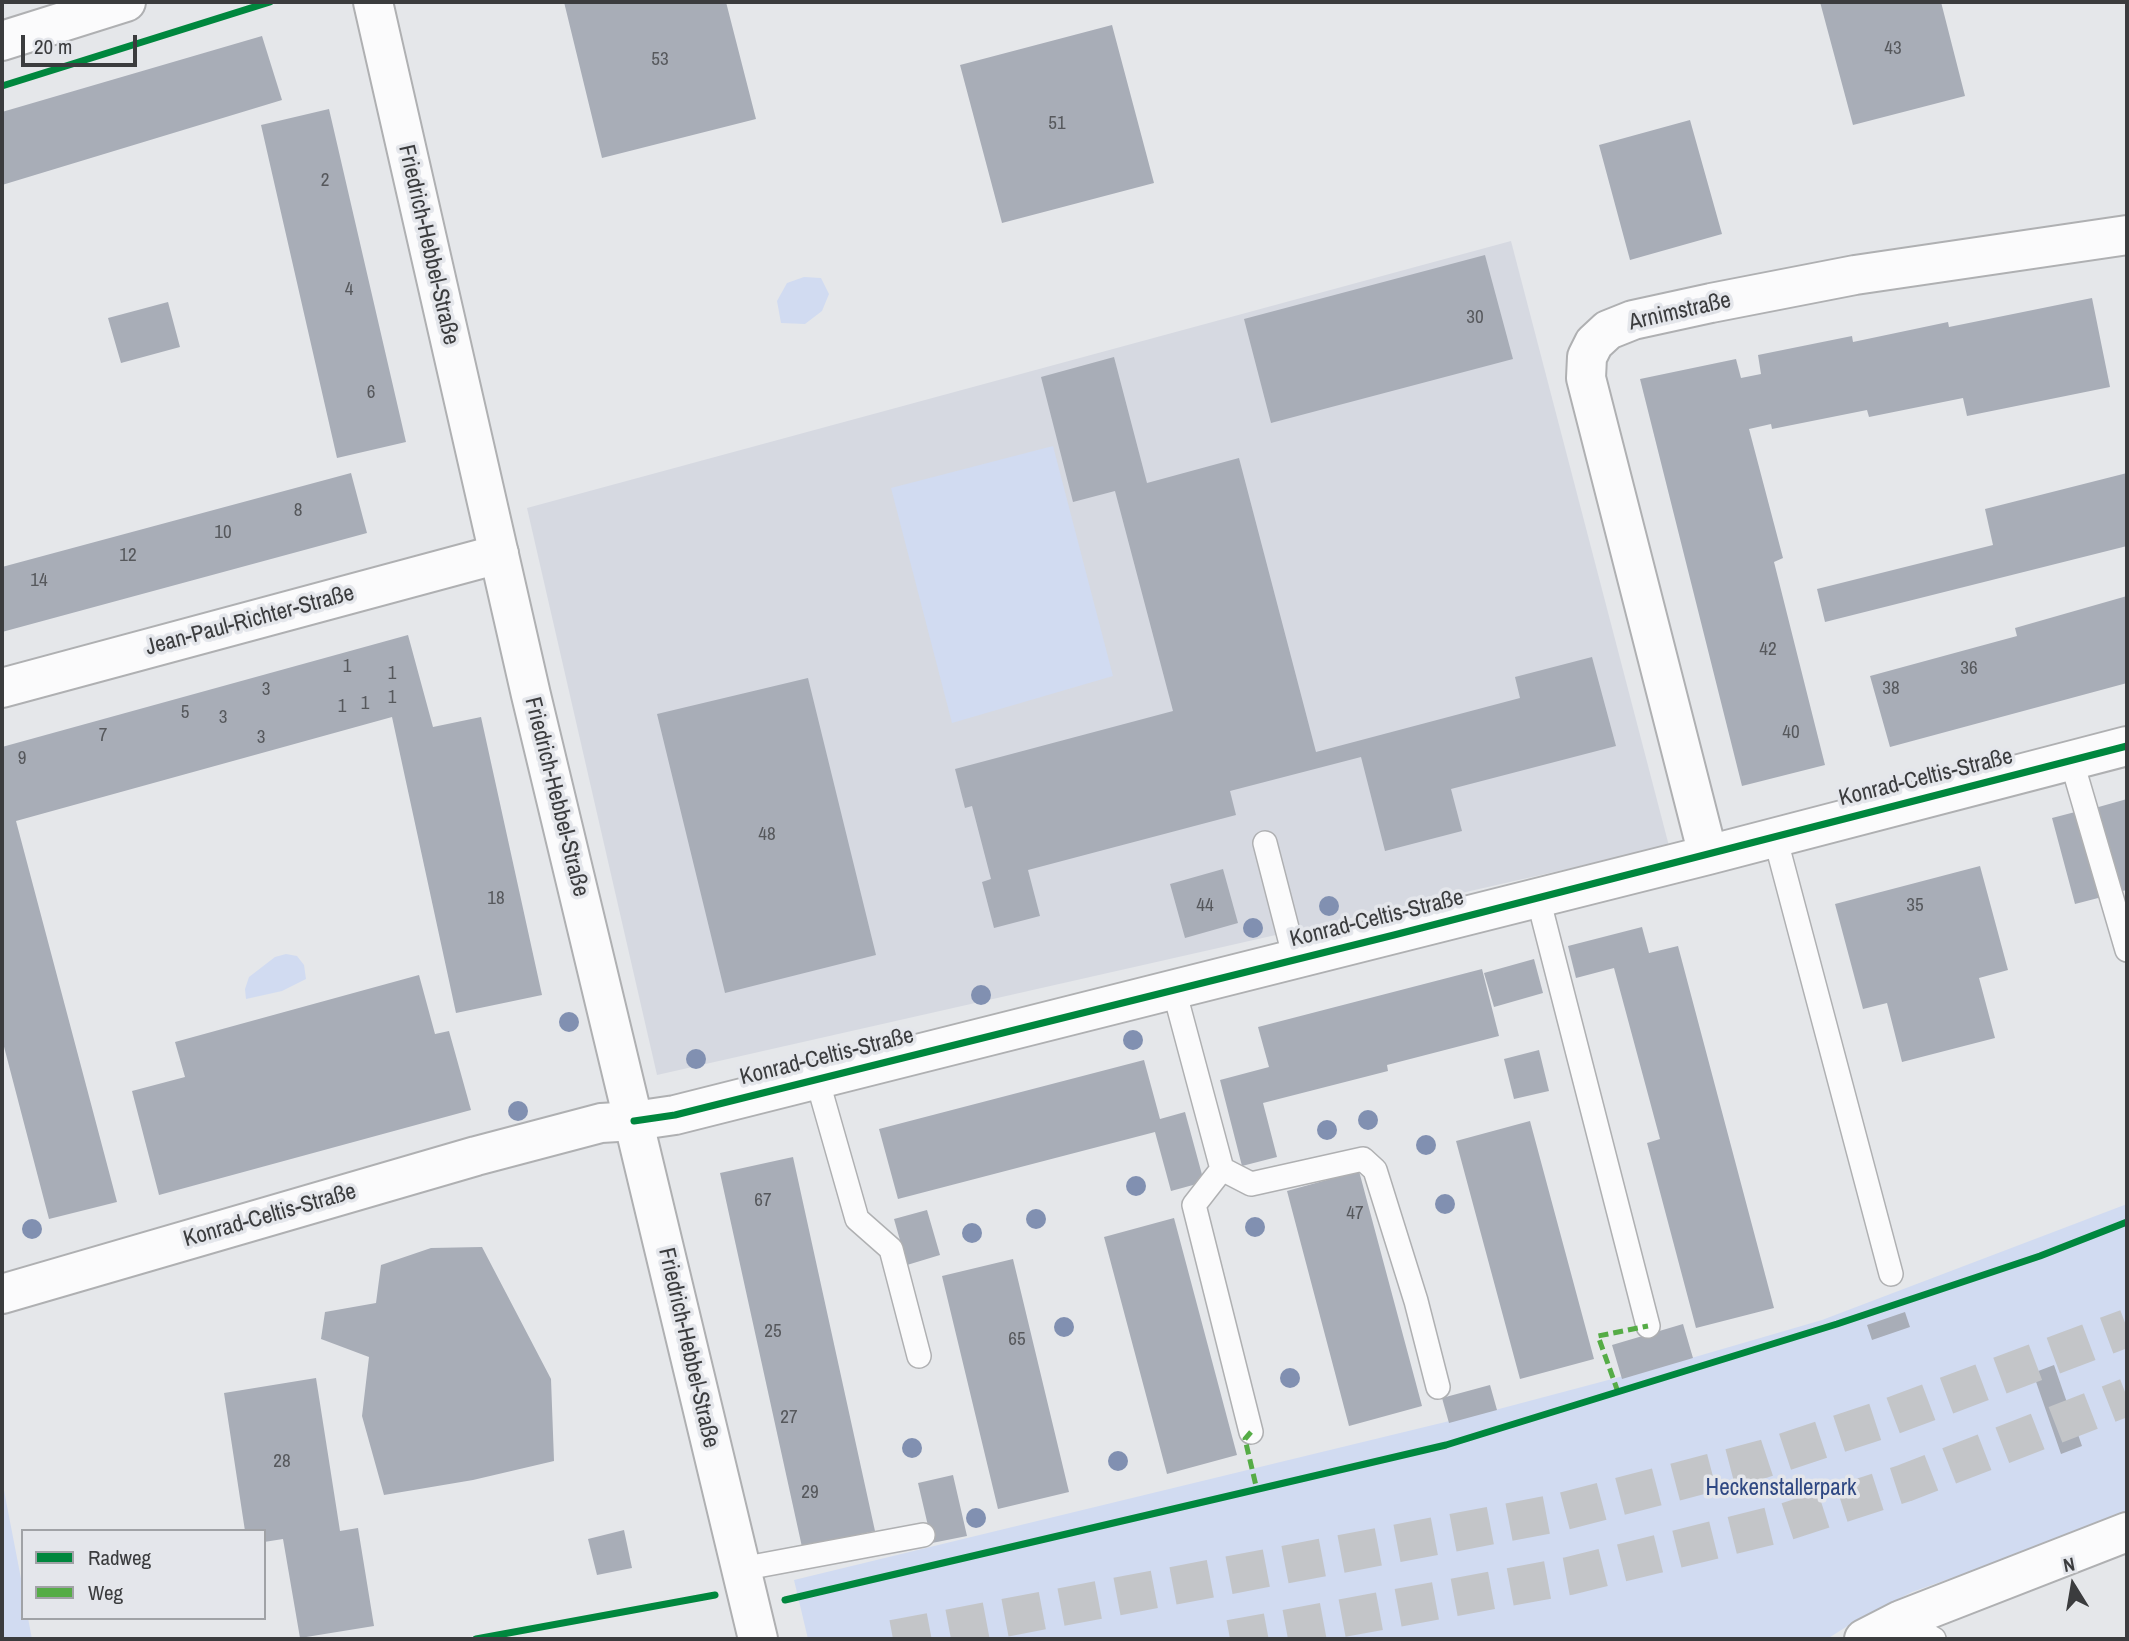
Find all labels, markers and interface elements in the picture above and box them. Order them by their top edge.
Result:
scale bar [24,21,140,65]
text: 20 m [34,32,72,61]
house number: 43 [1884,38,1902,60]
house number: 53 [651,49,669,71]
house number: 51 [1048,113,1066,135]
street label: Friedrich-Hebbel-Straße [392,142,464,348]
house number: 2 [321,170,329,192]
house number: 4 [345,279,353,301]
street label: Arnimstraße [1626,287,1734,337]
house number: 30 [1466,307,1484,329]
house number: 6 [367,382,375,404]
house number: 8 [294,500,302,522]
house number: 10 [214,522,232,544]
house number: 12 [119,545,137,567]
house number: 14 [30,570,48,592]
street label: Jean-Paul-Richter-Straße [143,580,357,662]
house number: 42 [1759,639,1777,661]
house number: 1 [343,656,351,678]
house number: 36 [1960,658,1978,680]
house number: 1 [388,663,396,685]
house number: 38 [1882,678,1900,700]
house number: 3 [262,679,270,701]
house number: 1 [388,687,396,709]
house number: 1 [361,693,369,715]
street label: Friedrich-Hebbel-Straße [518,695,594,899]
house number: 1 [338,696,346,718]
house number: 5 [181,702,189,724]
house number: 3 [219,707,227,729]
house number: 40 [1782,722,1800,744]
house number: 7 [99,725,107,747]
house number: 3 [257,727,265,749]
street label: Konrad-Celtis-Straße [1836,743,2016,813]
house number: 9 [18,748,26,770]
house number: 48 [758,824,776,846]
street label: Konrad-Celtis-Straße [1287,884,1467,954]
house number: 18 [487,888,505,910]
house number: 44 [1196,895,1214,917]
house number: 35 [1906,895,1924,917]
street label: Konrad-Celtis-Straße [737,1022,917,1092]
street label: Konrad-Celtis-Straße [181,1178,359,1254]
house number: 67 [754,1190,772,1212]
house number: 47 [1346,1203,1364,1225]
street label: Friedrich-Hebbel-Straße [652,1245,724,1451]
house number: 25 [764,1321,782,1343]
house number: 65 [1008,1329,1026,1351]
house number: 27 [780,1407,798,1429]
house number: 28 [273,1451,291,1473]
park label: Heckenstallerpark [1706,1475,1856,1503]
house number: 29 [801,1482,819,1504]
legend [21,1529,266,1620]
text: Radweg [88,1543,151,1572]
north arrow [2038,1550,2108,1620]
text: N [2061,1551,2077,1578]
text: Weg [88,1578,123,1607]

